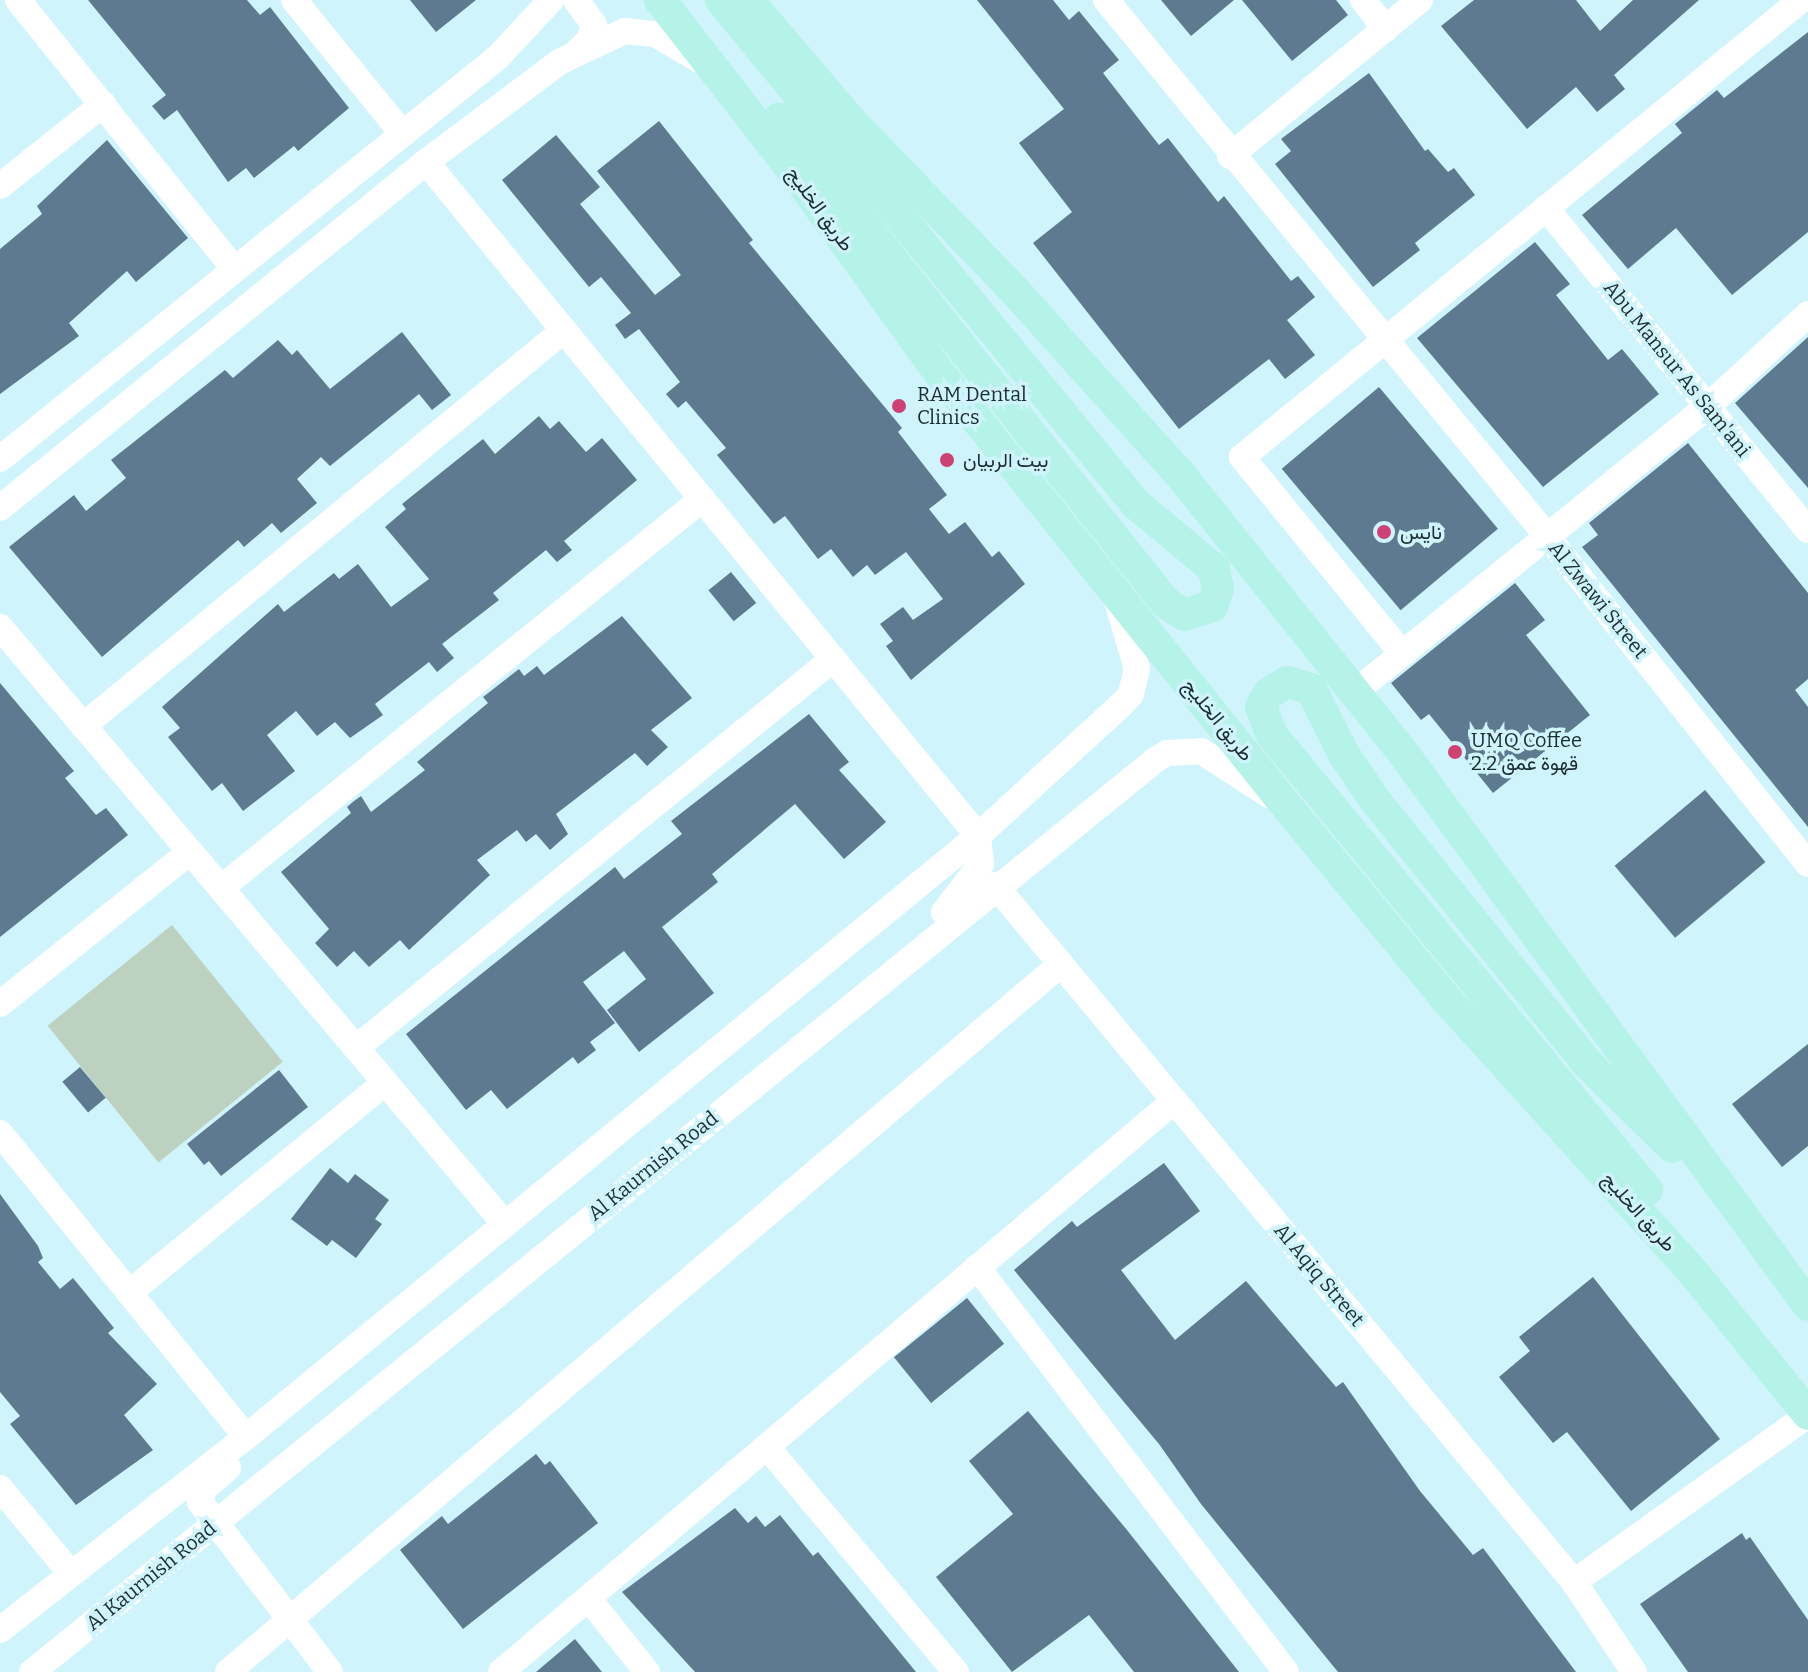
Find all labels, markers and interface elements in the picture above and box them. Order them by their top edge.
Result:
street label: طريق الخليج [781,162,859,256]
street label: Abu Mansur As Sam'ani [1599,276,1755,462]
place label: RAM Dental Clinics [917,382,1027,429]
marker: RAM Dental Clinics [888,395,910,417]
place label: بيت الربيان [963,448,1048,472]
marker: بيت الربيان [938,451,956,469]
place label: نايس [1400,520,1442,544]
marker: نايس [1375,523,1393,541]
street label: Al Zwawi Street [1543,537,1653,663]
street label: طريق الخليج [1178,674,1258,766]
place label: UMQ Coffee 2.2 قهوة عمق [1471,728,1582,775]
marker: UMQ Coffee 2.2 قهوة عمق [1446,743,1464,761]
street label: Al Kaurnish Road [583,1106,723,1226]
street label: طريق الخليج [1597,1167,1681,1257]
street label: Al Aqiq Street [1269,1219,1369,1331]
street label: Al Kaurnish Road [81,1516,221,1636]

